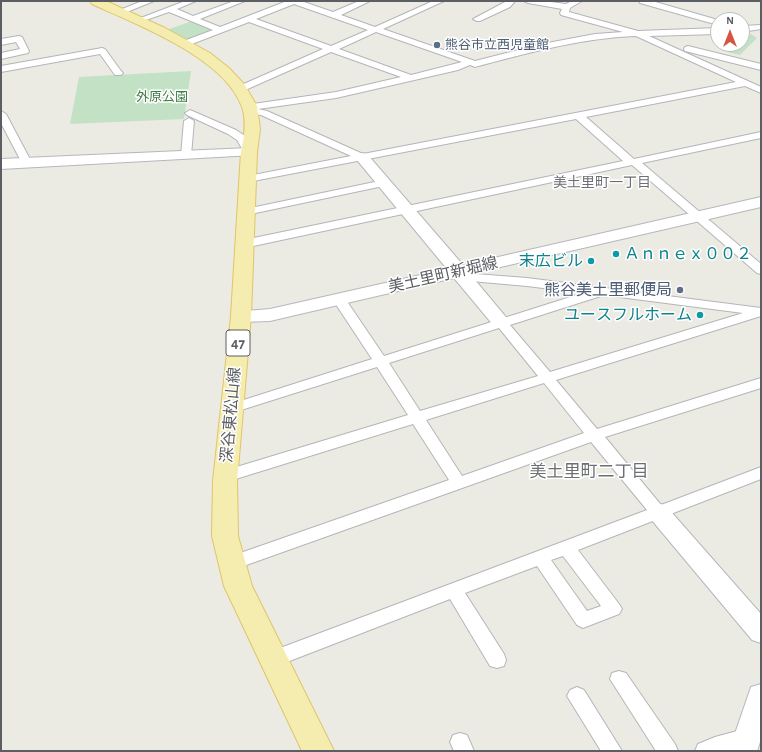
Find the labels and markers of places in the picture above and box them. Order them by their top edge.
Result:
place label: 熊谷市立西児童館 [445,37,549,53]
marker: 熊谷市立西児童館 [432,40,442,50]
place label: Ａｎｎｅｘ００２ [624,244,752,264]
marker: Ａｎｎｅｘ００２ [611,249,621,259]
place label: 末広ビル [519,251,583,271]
marker: 末広ビル [586,256,596,266]
place label: 熊谷美土里郵便局 [544,280,672,300]
marker: 熊谷美土里郵便局 [675,285,685,295]
place label: ユースフルホーム [564,305,692,325]
marker: ユースフルホーム [695,310,705,320]

